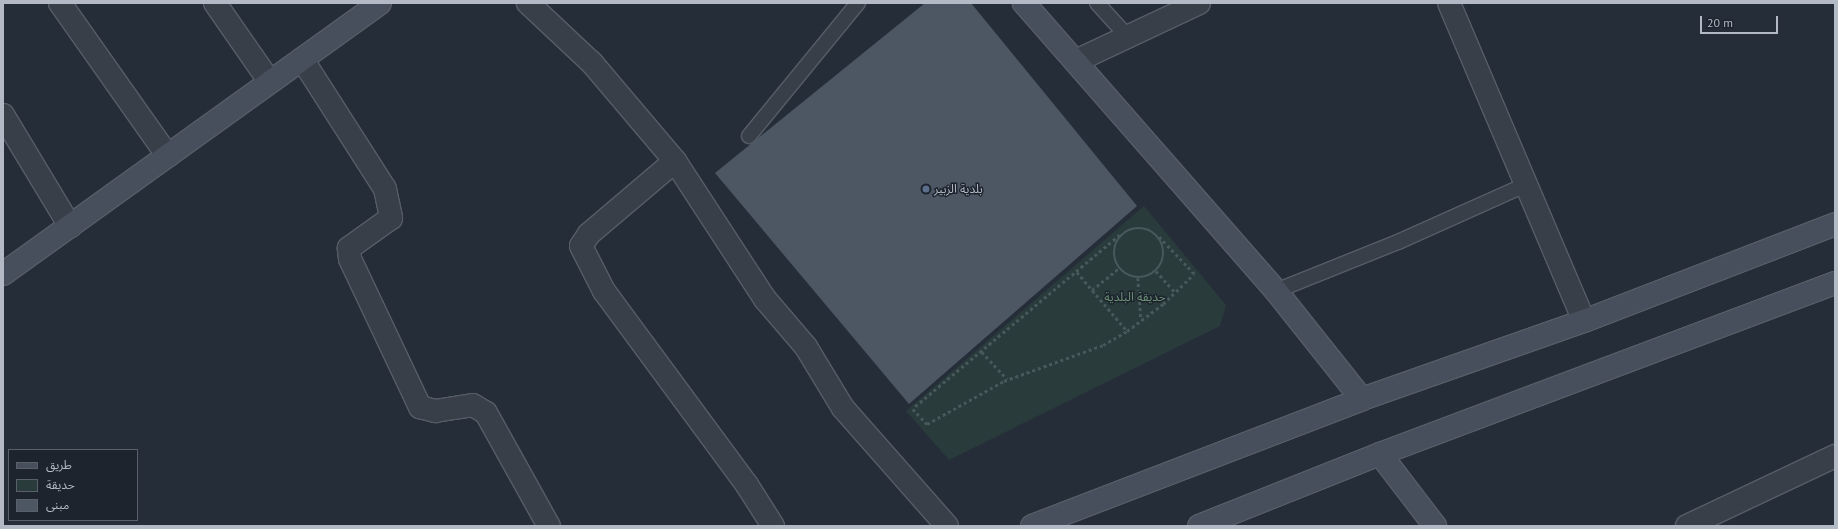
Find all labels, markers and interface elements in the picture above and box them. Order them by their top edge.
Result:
scale bar [1702,8,1780,34]
text: 20 m [1707,15,1733,30]
place label: بلدية الزبير [934,182,983,196]
marker: بلدية الزبير [921,184,931,194]
park label: حديقة البلدية [1104,290,1166,304]
legend [8,449,138,521]
text: طريق [46,457,72,472]
text: حديقة [46,477,75,492]
text: مبنى [46,497,69,512]

